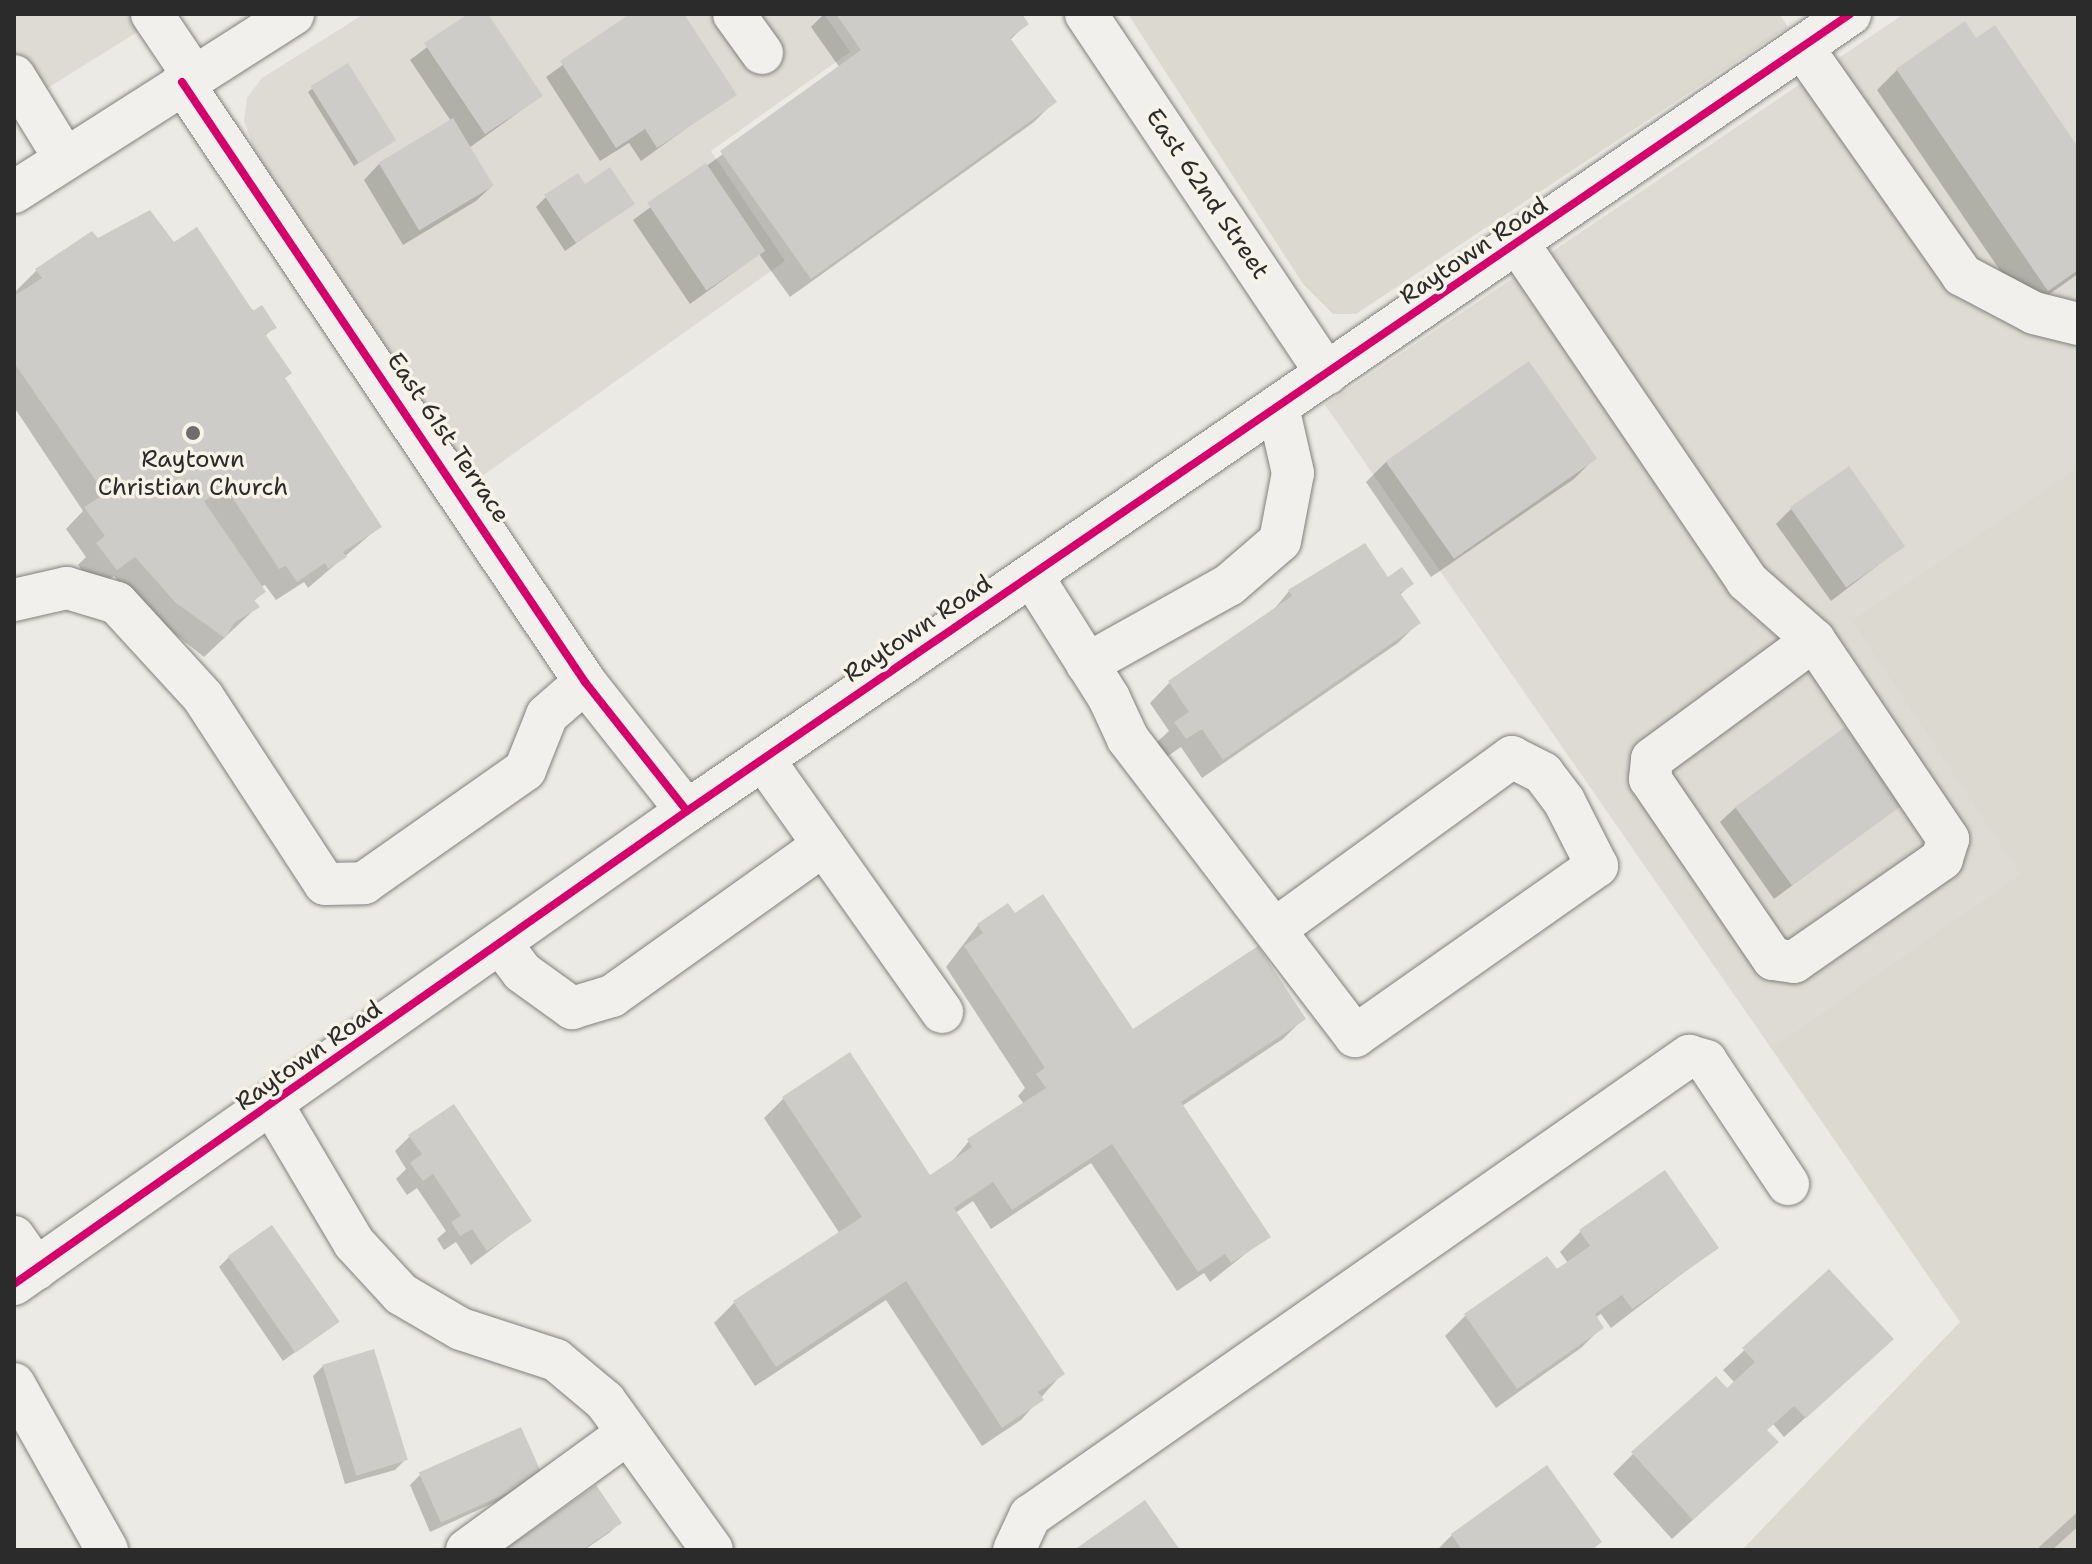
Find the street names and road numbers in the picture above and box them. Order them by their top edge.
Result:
street label: East 62nd Street [1139,103,1275,285]
street label: Raytown Road [1395,191,1553,311]
street label: East 61st Terrace [380,347,516,529]
street label: Raytown Road [839,569,997,689]
street label: Raytown Road [230,995,388,1117]

